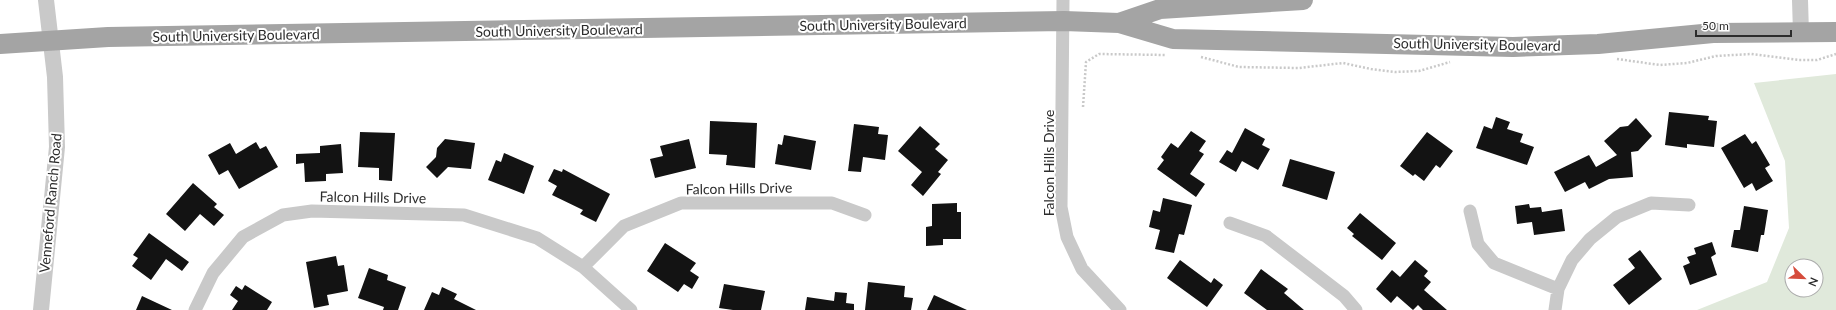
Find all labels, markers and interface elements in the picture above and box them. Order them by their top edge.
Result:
scale bar [1696,12,1791,38]
street label: South University Boulevard [799,14,967,34]
text: 50 m [1702,18,1729,33]
street label: South University Boulevard [475,20,643,40]
street label: South University Boulevard [152,25,320,45]
street label: South University Boulevard [1393,34,1561,54]
street label: Falcon Hills Drive [1040,110,1057,216]
street label: Venneford Ranch Road [35,132,65,274]
street label: Falcon Hills Drive [686,179,792,197]
street label: Falcon Hills Drive [320,188,426,206]
north arrow [1784,258,1824,298]
text: N [1806,276,1821,289]

